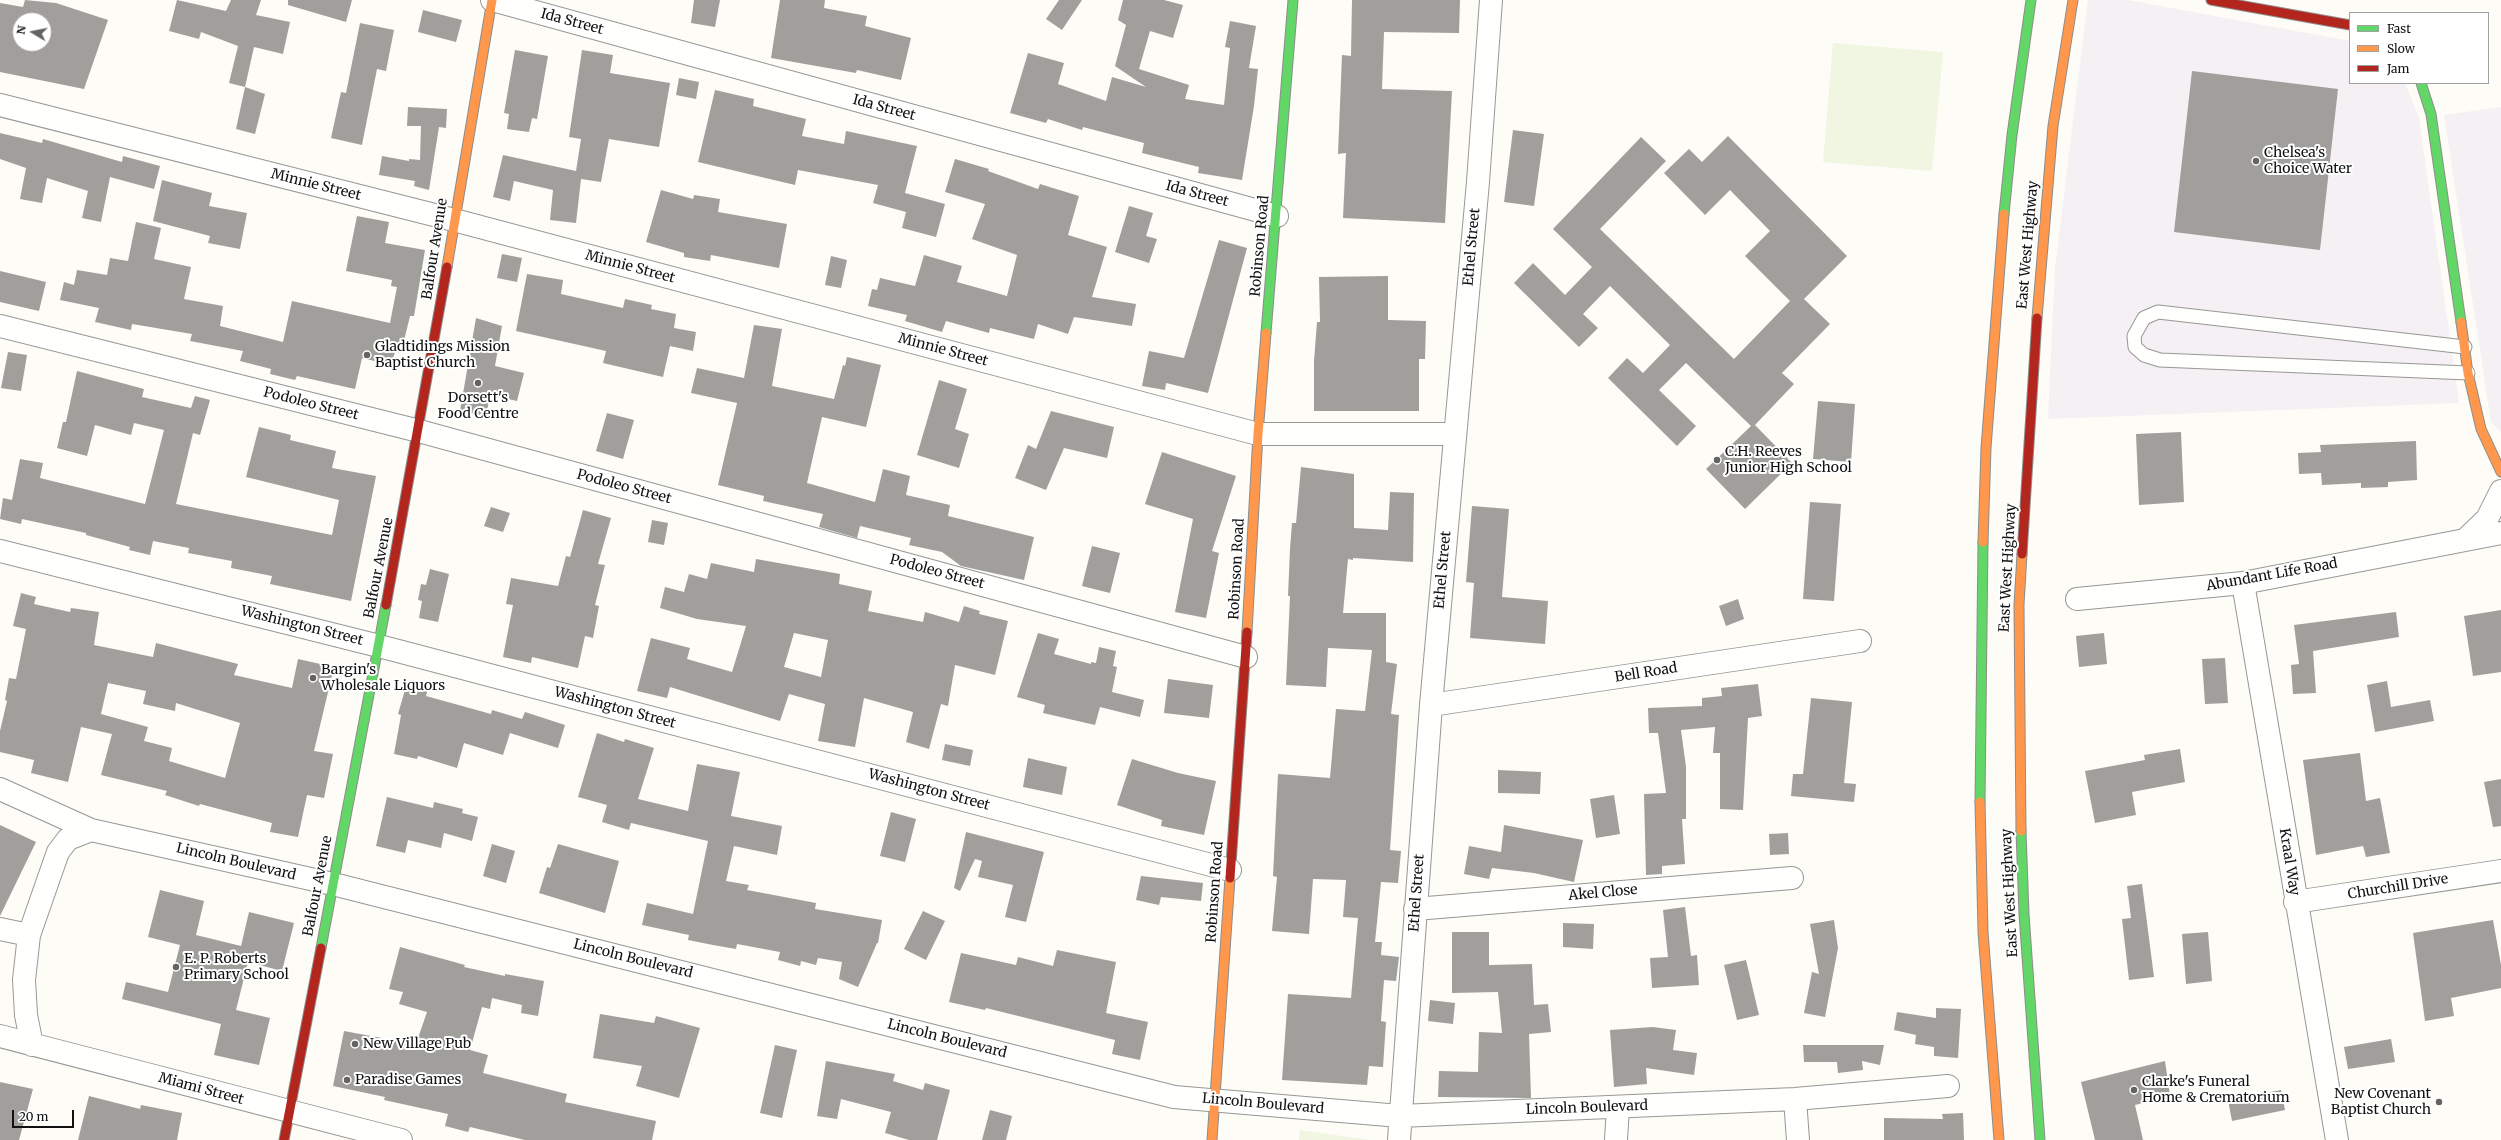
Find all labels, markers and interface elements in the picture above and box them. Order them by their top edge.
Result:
street label: Ida Street [539,6,605,38]
north arrow [12,12,52,52]
legend [2349,12,2489,84]
text: Fast [2387,21,2411,36]
text: N [14,25,29,36]
text: Slow [2387,41,2415,56]
text: Jam [2387,61,2409,76]
street label: Ida Street [851,92,917,124]
place label: Chelsea's Choice Water [2264,145,2352,178]
marker: Chelsea's Choice Water [2251,156,2261,166]
street label: Minnie Street [269,166,363,204]
street label: Ida Street [1164,178,1230,210]
street label: East West Highway [2014,180,2042,310]
street label: Robinson Road [1247,195,1273,297]
street label: Balfour Avenue [419,197,451,301]
street label: Ethel Street [1460,207,1484,287]
street label: Minnie Street [583,247,677,287]
street label: Minnie Street [896,330,990,370]
place label: Gladtidings Mission Baptist Church [375,339,510,372]
marker: Gladtidings Mission Baptist Church [362,350,372,360]
marker: Dorsett's Food Centre [473,378,483,388]
street label: Podoleo Street [262,384,360,424]
place label: Dorsett's Food Centre [438,390,518,422]
place label: C.H. Reeves Junior High School [1725,444,1852,476]
marker: C.H. Reeves Junior High School [1712,455,1722,465]
street label: Podoleo Street [575,466,673,508]
street label: East West Highway [1996,503,2020,633]
street label: Balfour Avenue [361,516,397,620]
street label: Robinson Road [1226,518,1248,620]
street label: Ethel Street [1431,530,1455,610]
street label: Podoleo Street [888,551,986,593]
street label: Abundant Life Road [2205,555,2339,595]
street label: Washington Street [239,603,365,649]
street label: Bell Road [1614,660,1678,686]
place label: Bargin's Wholesale Liquors [321,662,445,694]
marker: Bargin's Wholesale Liquors [308,673,318,683]
street label: Washington Street [552,684,678,732]
street label: Washington Street [866,766,992,814]
street label: Kraal Way [2275,827,2303,897]
street label: East West Highway [1998,828,2022,958]
street label: Balfour Avenue [300,834,336,938]
street label: Lincoln Boulevard [174,840,298,884]
street label: Robinson Road [1203,841,1227,943]
street label: Ethel Street [1406,853,1428,933]
street label: Churchill Drive [2346,871,2450,903]
street label: Akel Close [1568,882,1638,904]
street label: Lincoln Boulevard [572,936,694,982]
place label: E. P. Roberts Primary School [184,951,289,984]
marker: E. P. Roberts Primary School [171,962,181,972]
street label: Lincoln Boulevard [886,1016,1008,1062]
place label: New Village Pub [363,1036,471,1052]
marker: New Village Pub [350,1039,360,1049]
street label: Miami Street [156,1070,246,1108]
place label: Paradise Games [355,1072,461,1088]
place label: Clarke's Funeral Home & Crematorium [2142,1074,2290,1106]
marker: Paradise Games [342,1075,352,1085]
marker: Clarke's Funeral Home & Crematorium [2129,1085,2139,1095]
place label: New Covenant Baptist Church [2331,1086,2431,1118]
street label: Lincoln Boulevard [1201,1090,1325,1118]
street label: Lincoln Boulevard [1526,1097,1648,1119]
marker: New Covenant Baptist Church [2434,1097,2444,1107]
scale bar [14,1102,76,1128]
text: 20 m [19,1109,48,1124]

